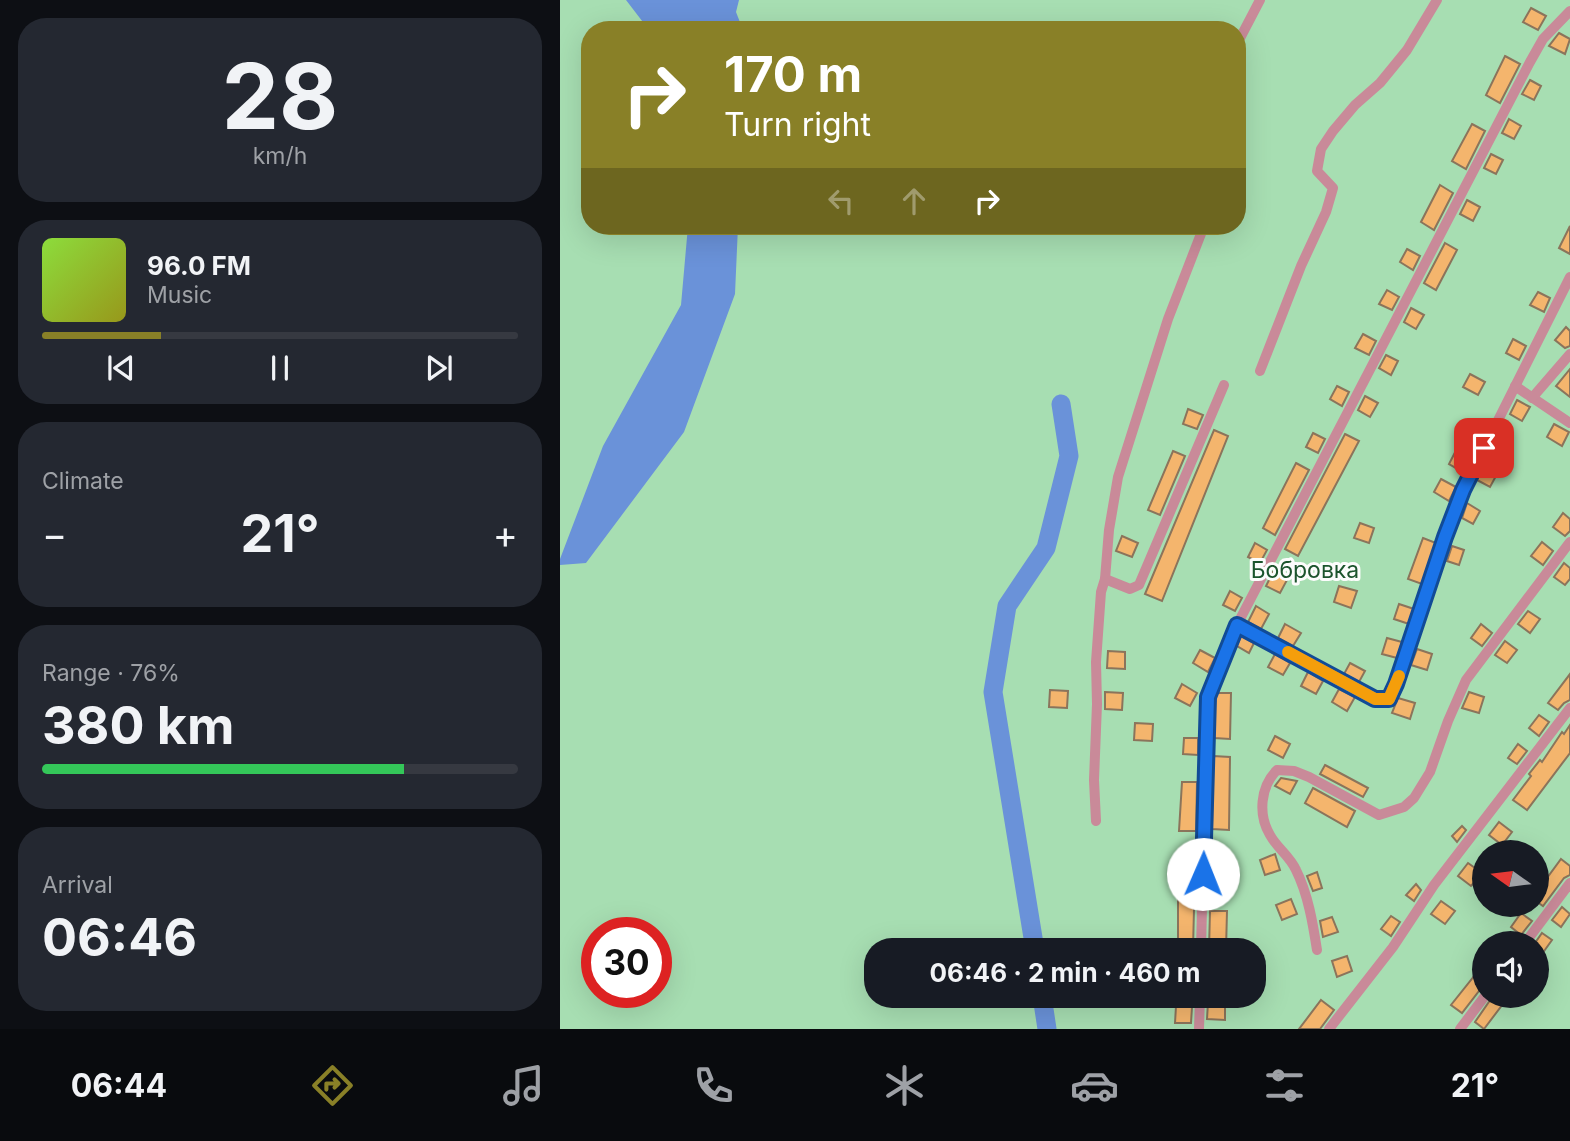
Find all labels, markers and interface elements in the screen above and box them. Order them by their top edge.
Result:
text: 28 [222,41,338,151]
text: 170 m [724,45,862,104]
icon: right [609,49,700,140]
text: Turn right [724,105,871,144]
text: km/h [253,142,307,170]
icon: left [822,182,860,220]
icon: ahead [895,182,933,220]
icon: right [968,182,1006,220]
text: 96.0 FM [147,250,251,281]
text: Music [147,281,212,309]
icon: previous [102,349,140,387]
icon: pause [261,349,299,387]
icon: next [420,349,458,387]
pin [1454,418,1514,478]
icon: arrive [1465,429,1503,467]
text: Climate [42,467,124,495]
text: 21° [240,502,320,565]
text: − [42,511,67,557]
text: + [493,511,518,557]
park label: Бобровка [1251,556,1359,584]
text: Range · 76% [42,659,180,687]
text: 380 km [42,694,234,757]
position arrow [1166,837,1240,911]
north arrow [1472,840,1549,917]
map controls [1472,840,1549,1008]
text: Arrival [42,871,113,899]
text: 06:46 [42,906,197,969]
speed limit sign: 30 [581,917,672,1008]
button: sound [1472,931,1549,1008]
text: 06:46 · 2 min · 460 m [930,957,1200,988]
icon: directions [308,1061,357,1110]
icon: music [499,1061,548,1110]
icon: phone [689,1061,738,1110]
icon: climate [880,1061,929,1110]
icon: car [1070,1061,1119,1110]
icon: filters [1260,1061,1309,1110]
text: 06:44 [71,1066,167,1105]
text: 21° [1451,1066,1499,1105]

